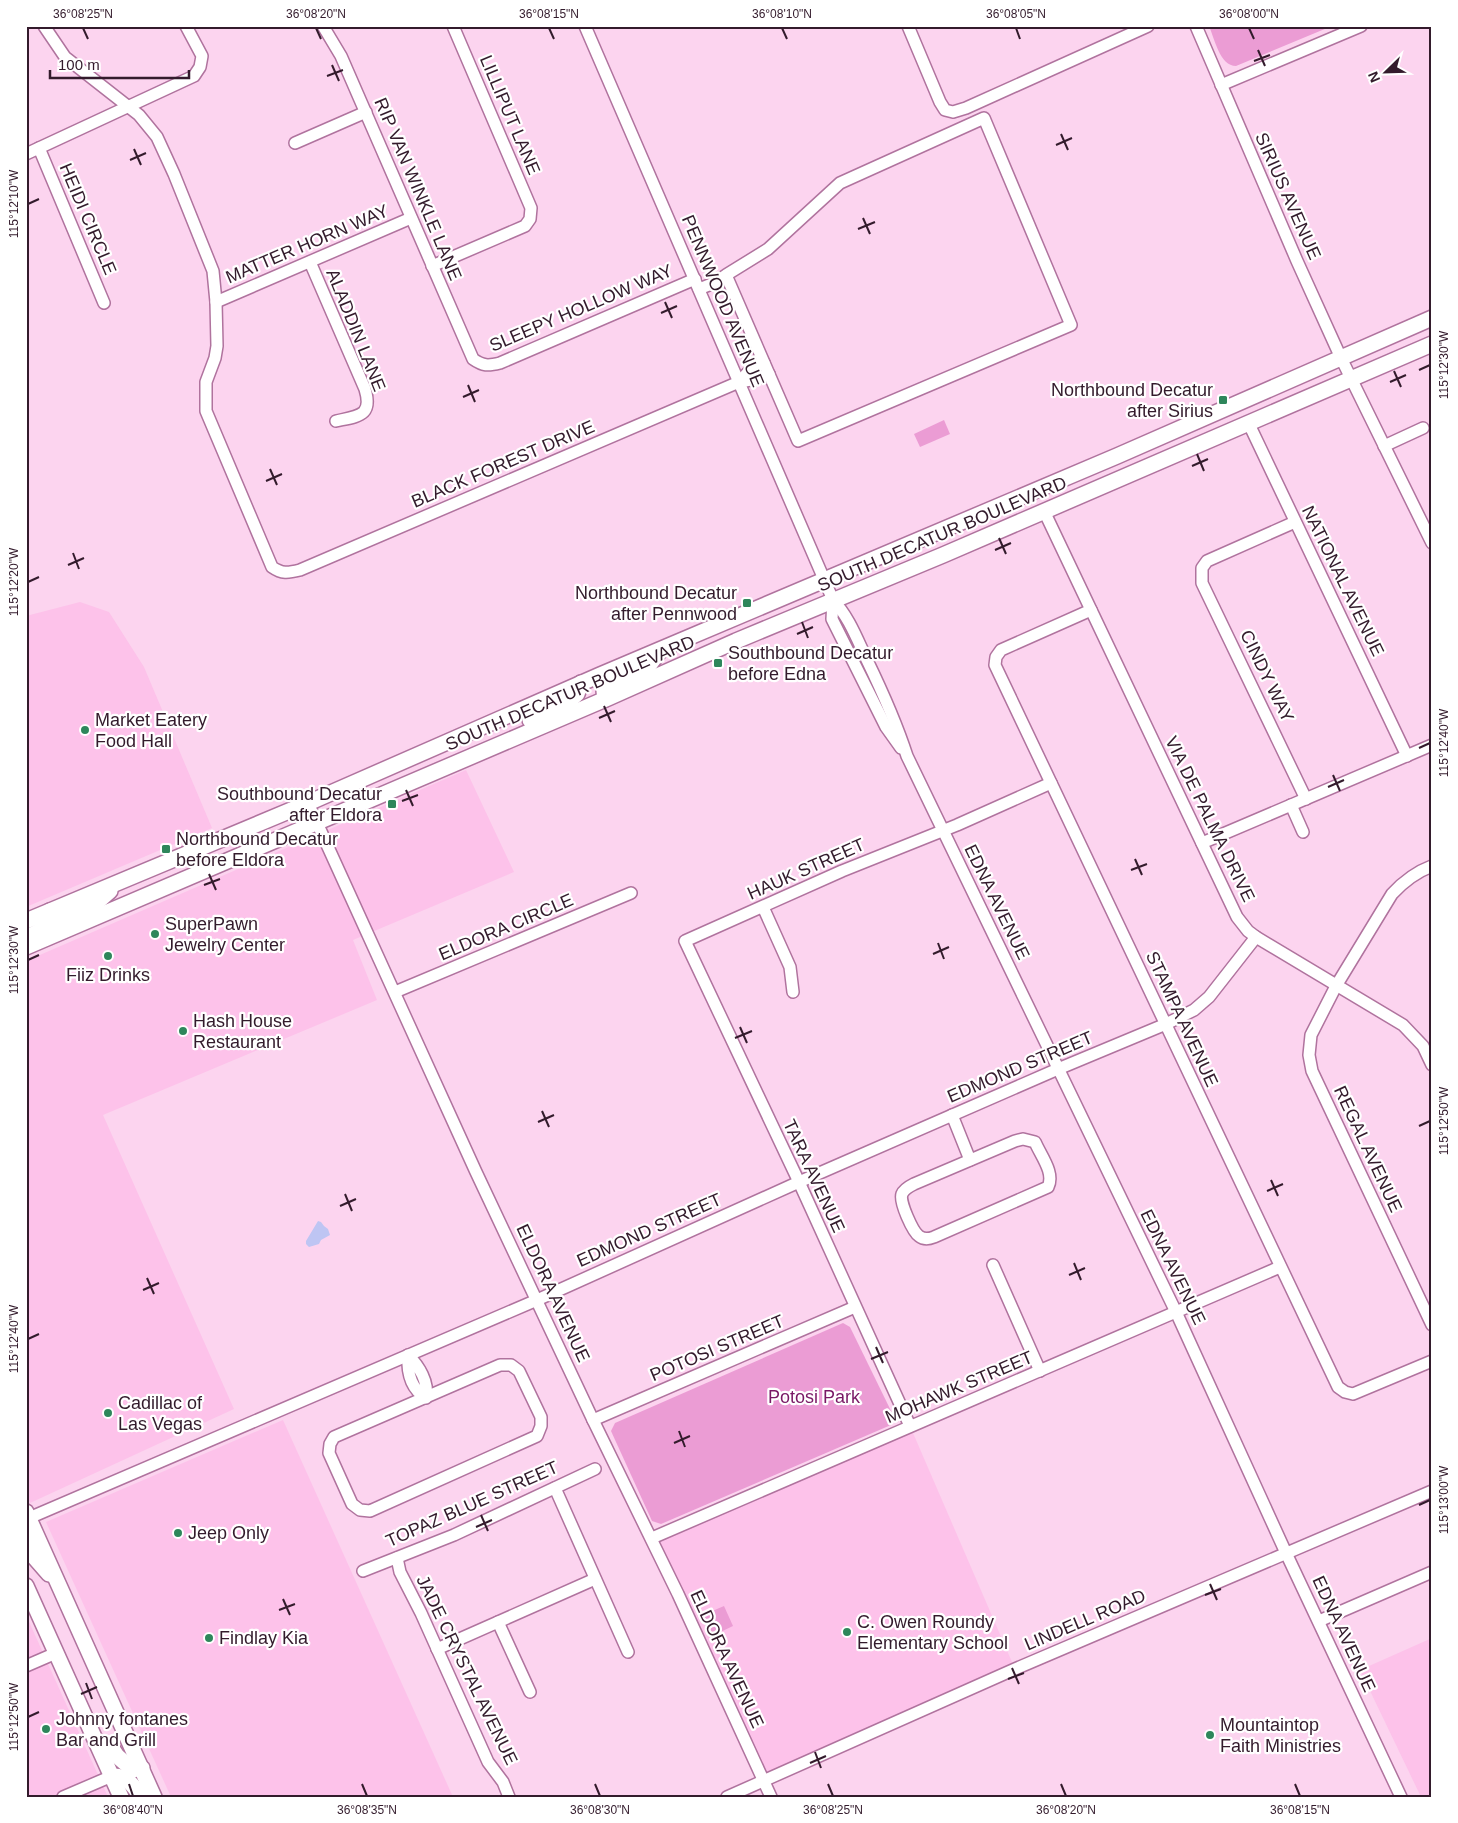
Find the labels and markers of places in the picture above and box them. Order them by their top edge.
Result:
place label: Northbound Decatur after Sirius [1051,380,1213,421]
marker: Northbound Decatur after Sirius [1217,394,1229,406]
place label: Northbound Decatur after Pennwood [575,583,737,624]
marker: Northbound Decatur after Pennwood [741,597,753,609]
place label: Southbound Decatur before Edna [728,643,893,684]
marker: Southbound Decatur before Edna [712,657,724,669]
place label: Market Eatery Food Hall [95,710,207,751]
marker: Market Eatery Food Hall [79,724,91,736]
place label: Southbound Decatur after Eldora [217,784,383,825]
marker: Southbound Decatur after Eldora [386,798,398,810]
place label: Northbound Decatur before Eldora [176,829,338,870]
marker: Northbound Decatur before Eldora [160,843,172,855]
place label: SuperPawn Jewelry Center [165,914,285,955]
marker: SuperPawn Jewelry Center [149,928,161,940]
marker: Fiiz Drinks [102,950,114,962]
place label: Fiiz Drinks [66,965,150,985]
place label: Hash House Restaurant [193,1011,292,1052]
marker: Hash House Restaurant [177,1025,189,1037]
place label: Cadillac of Las Vegas [118,1393,203,1434]
marker: Cadillac of Las Vegas [102,1407,114,1419]
place label: Jeep Only [188,1523,269,1543]
marker: Jeep Only [172,1527,184,1539]
place label: C. Owen Roundy Elementary School [857,1612,1008,1653]
marker: C. Owen Roundy Elementary School [841,1626,853,1638]
place label: Findlay Kia [219,1628,309,1648]
marker: Findlay Kia [203,1632,215,1644]
place label: Johnny fontanes Bar and Grill [56,1709,188,1750]
place label: Mountaintop Faith Ministries [1220,1715,1341,1756]
marker: Johnny fontanes Bar and Grill [40,1723,52,1735]
marker: Mountaintop Faith Ministries [1204,1729,1216,1741]

